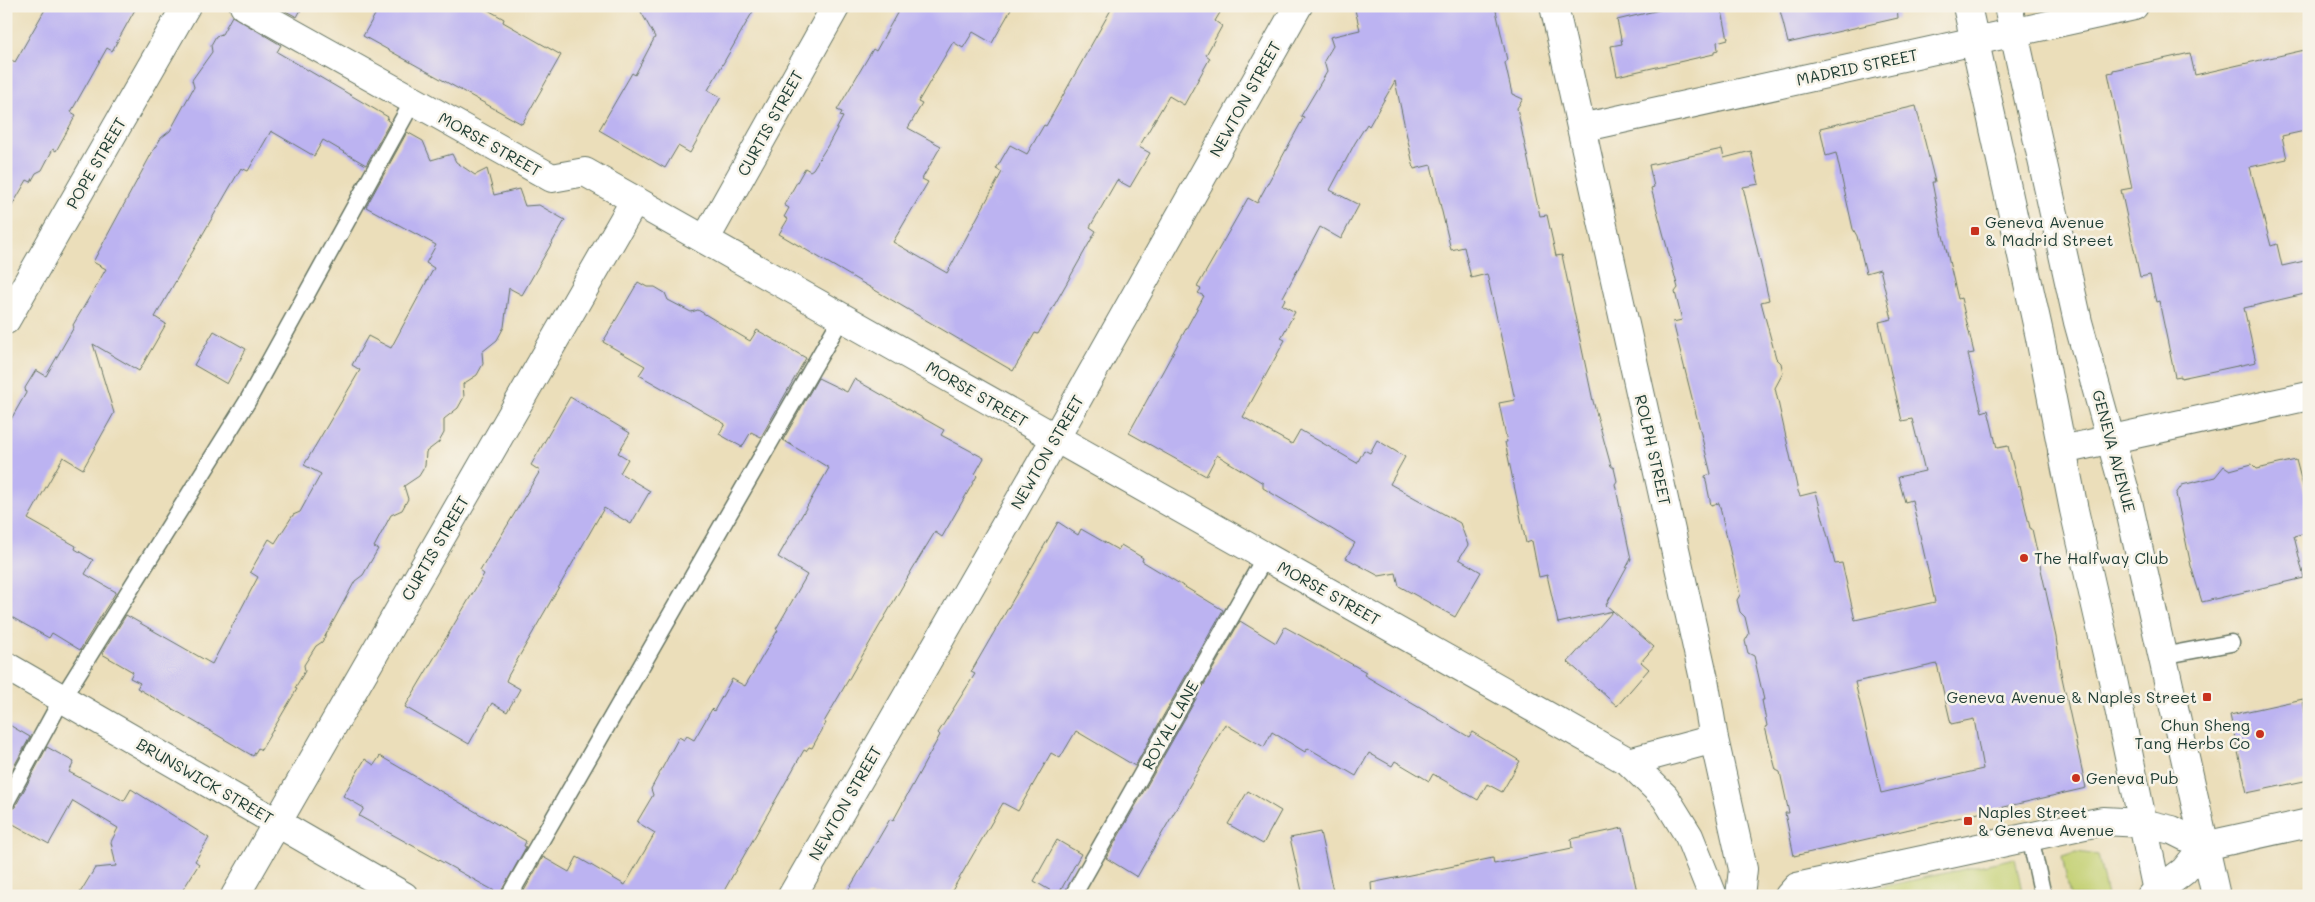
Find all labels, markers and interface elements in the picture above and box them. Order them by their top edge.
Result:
street label: NEWTON STREET [1204,37,1285,160]
street label: MADRID STREET [1794,43,1920,90]
street label: CURTIS STREET [732,66,807,179]
street label: MORSE STREET [435,107,545,181]
street label: POPE STREET [61,113,130,212]
place label: Geneva Avenue & Madrid Street [1985,211,2114,250]
marker: Geneva Avenue & Madrid Street [1969,225,1981,237]
street label: MORSE STREET [922,356,1032,431]
street label: GENEVA AVENUE [2088,387,2141,514]
street label: NEWTON STREET [1005,391,1088,513]
street label: ROLPH STREET [1631,392,1676,507]
street label: CURTIS STREET [396,491,473,604]
place label: The Halfway Club [2034,547,2169,568]
marker: The Halfway Club [2018,552,2030,564]
street label: MORSE STREET [1274,556,1384,630]
street label: ROYAL LANE [1137,677,1203,773]
place label: Geneva Avenue & Naples Street [1946,686,2197,707]
marker: Geneva Avenue & Naples Street [2201,691,2213,703]
place label: Chun Sheng Tang Herbs Co [2135,714,2250,753]
marker: Chun Sheng Tang Herbs Co [2254,728,2266,740]
street label: BRUNSWICK STREET [133,733,277,828]
street label: NEWTON STREET [803,742,886,864]
place label: Geneva Pub [2086,767,2179,788]
marker: Geneva Pub [2070,772,2082,784]
place label: Naples Street & Geneva Avenue [1978,801,2114,840]
marker: Naples Street & Geneva Avenue [1962,815,1974,827]

